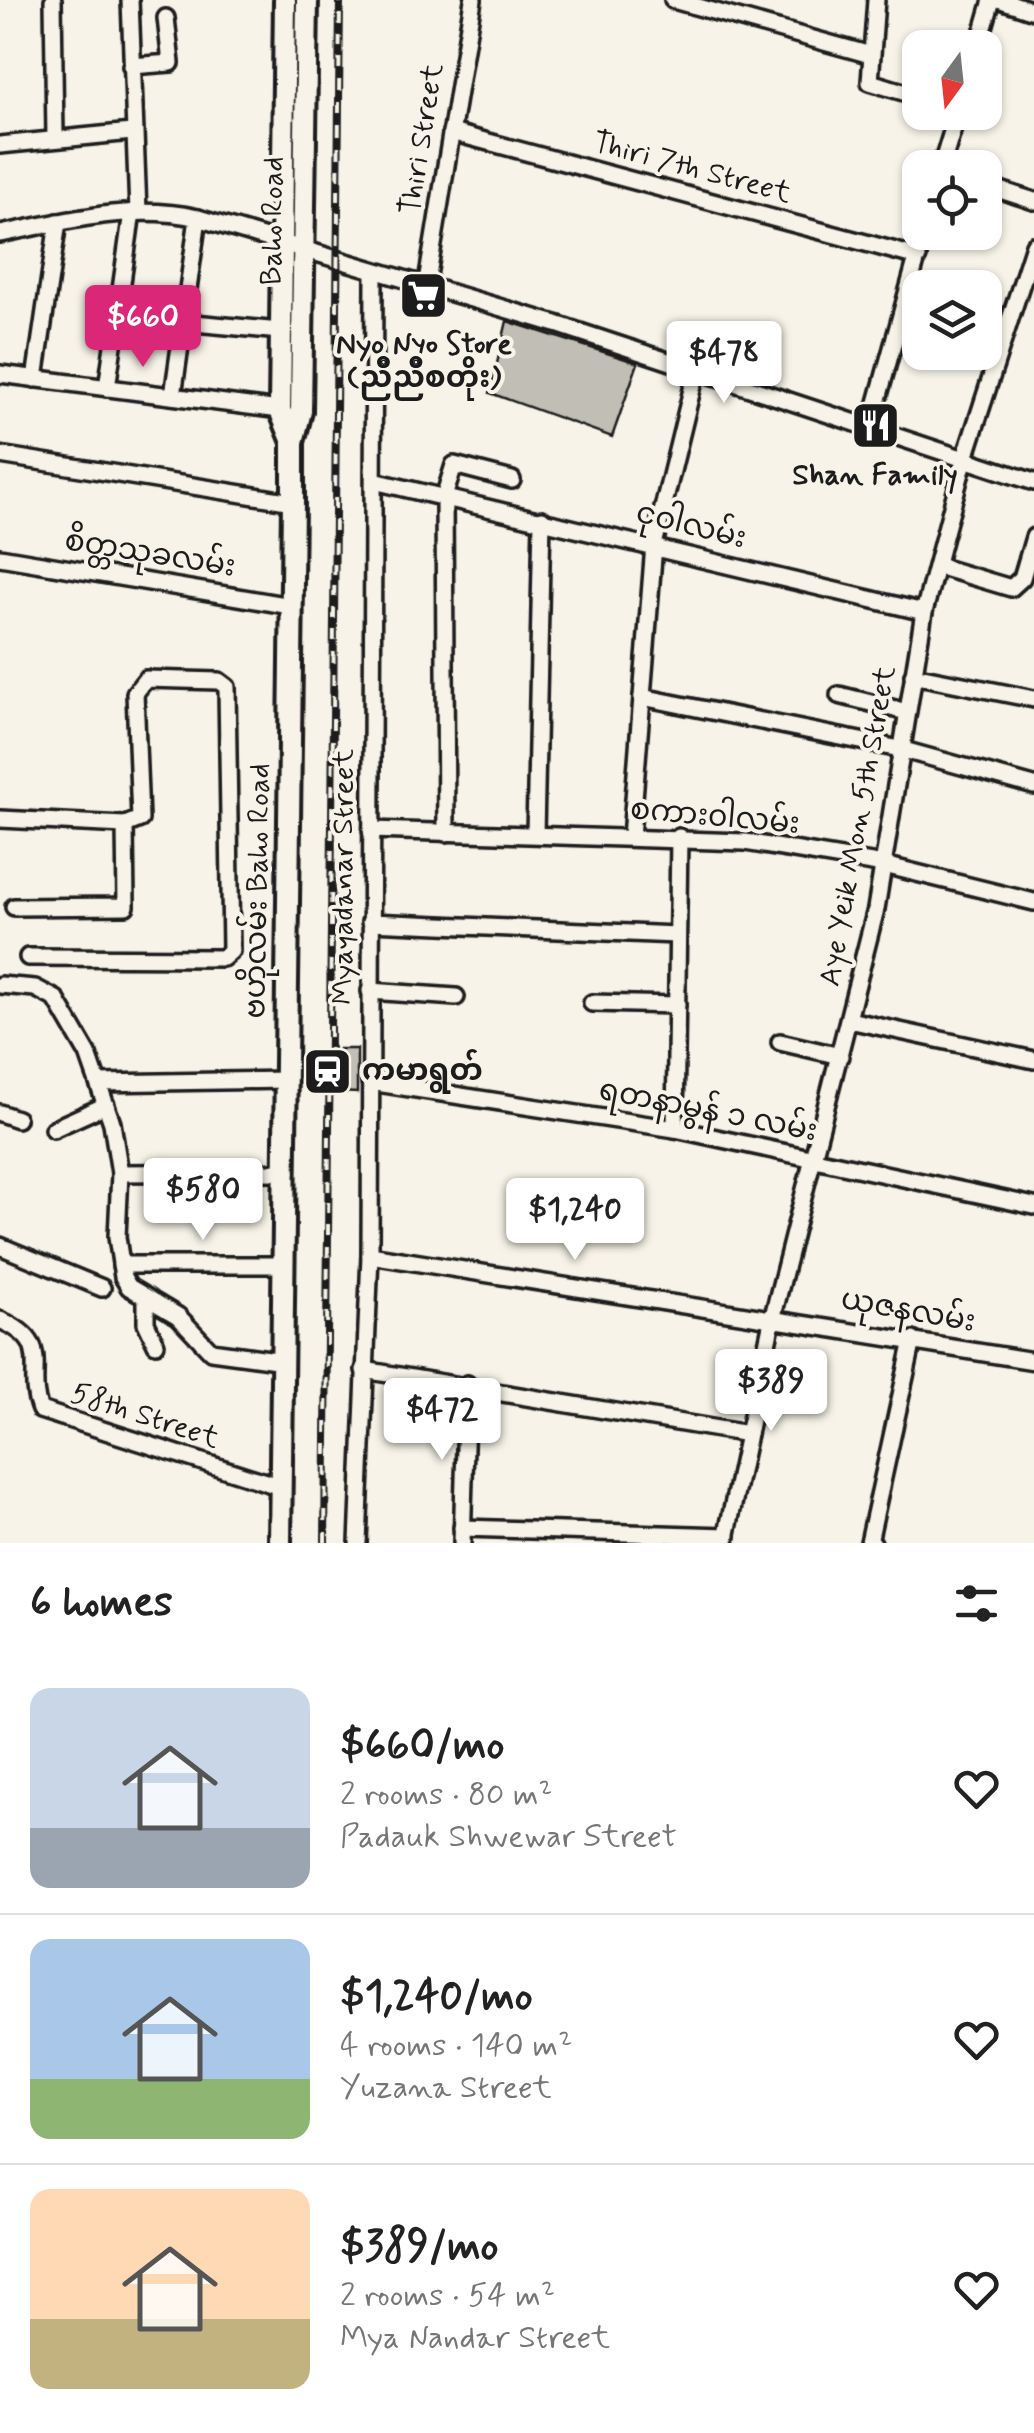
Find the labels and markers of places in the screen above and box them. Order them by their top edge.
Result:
supermarket icon: Nyo Nyo Store (ညိဳညိဳစတိုး) [398,269,450,321]
pin: $660 [84,285,202,370]
pin: $478 [665,321,783,406]
place label: Nyo Nyo Store (ညိဳညိဳစတိုး) [336,325,512,401]
restaurant icon: Shan Family [849,400,901,452]
place label: Shan Family [792,456,958,495]
station icon: ကမာရွတ် [301,1045,353,1097]
place label: ကမာရွတ် [362,1049,483,1094]
pin: $580 [144,1158,262,1243]
pin: $1,240 [494,1178,656,1263]
pin: $389 [712,1349,830,1434]
pin: $472 [383,1378,501,1463]

